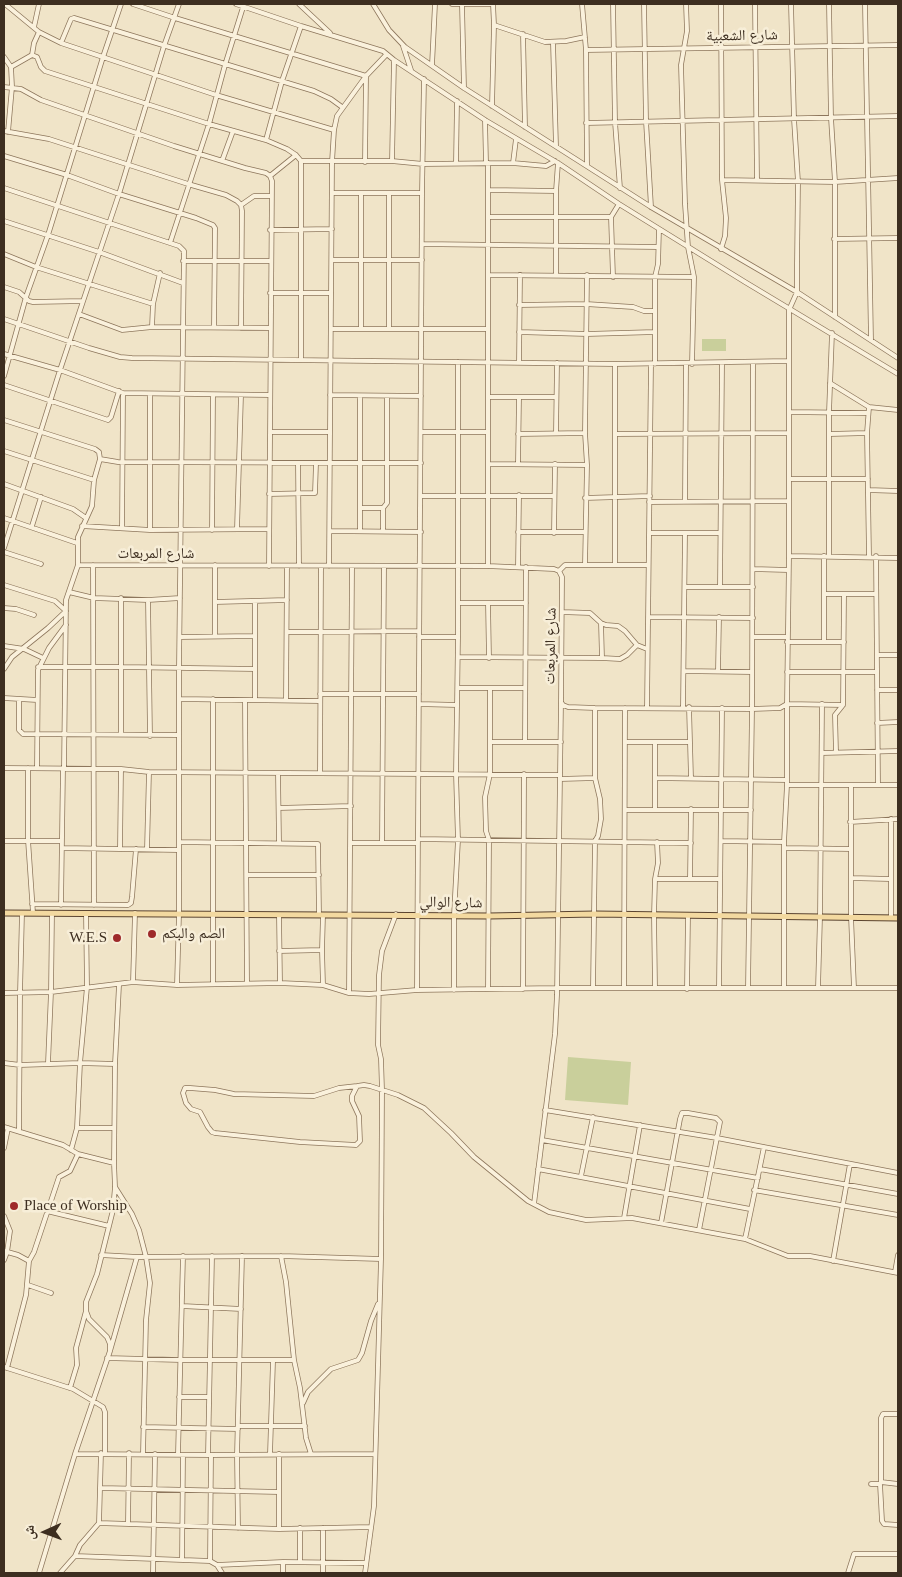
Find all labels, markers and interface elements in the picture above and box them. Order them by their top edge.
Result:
street label: شارع الشعبية [706,26,778,46]
street label: شارع المربعات [118,545,194,563]
street label: شارع المربعات [541,607,561,685]
street label: شارع الوالي [419,893,483,913]
place label: الصم والبكم [162,925,225,943]
marker: الصم والبكم [146,928,158,940]
place label: W.E.S [69,929,107,947]
marker: W.E.S [111,932,123,944]
place label: Place of Worship [24,1197,127,1215]
marker: Place of Worship [8,1200,20,1212]
north arrow [20,1507,70,1557]
text: ش [22,1525,37,1540]

